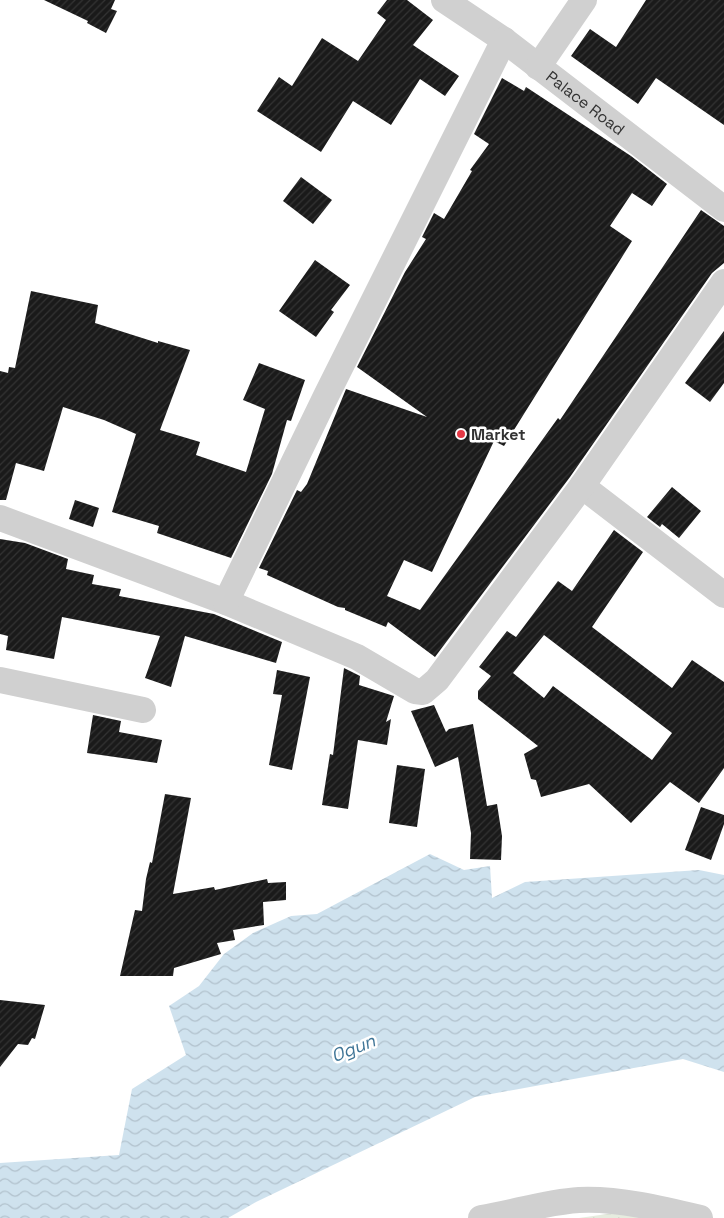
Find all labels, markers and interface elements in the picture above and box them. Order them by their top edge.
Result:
street label: Palace Road [542,66,629,140]
place label: Market [471,424,526,445]
marker: Market [455,428,467,440]
water label: Ogun [328,1028,379,1067]

